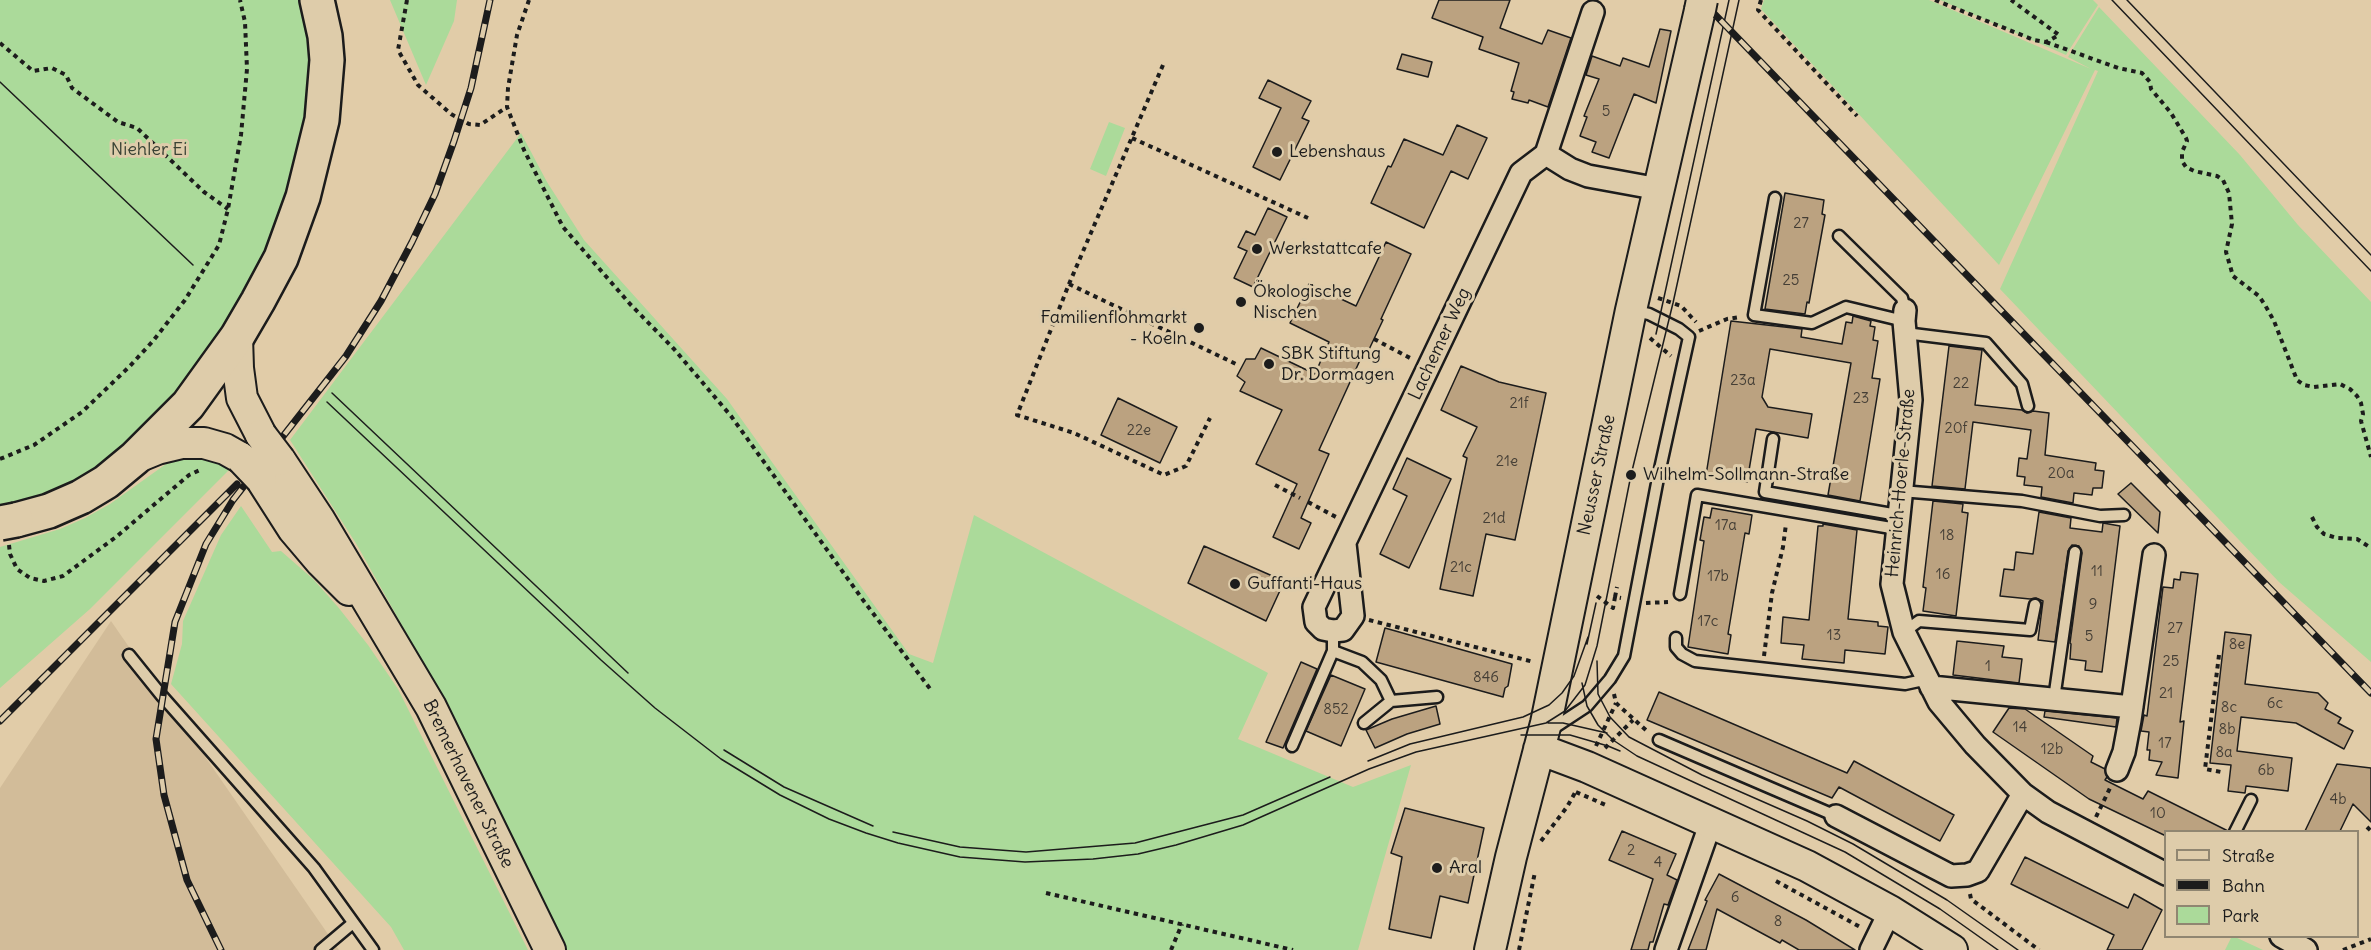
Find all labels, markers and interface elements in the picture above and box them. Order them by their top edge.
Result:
house number: 5 [1602,103,1610,121]
park label: Niehler Ei [111,139,187,161]
place label: Lebenshaus [1289,141,1385,163]
marker: Lebenshaus [1270,145,1284,159]
house number: 27 [1793,215,1809,233]
place label: Werkstattcafe [1269,238,1382,260]
marker: Werkstattcafe [1250,242,1264,256]
house number: 25 [1783,272,1799,290]
place label: Ökologische Nischen [1253,281,1352,324]
street label: Lachemer Weg [1405,284,1475,404]
marker: Ökologische Nischen [1234,295,1248,309]
place label: Familienflohmarkt - Koeln [1040,307,1187,350]
marker: Familienflohmarkt - Koeln [1192,321,1206,335]
place label: SBK Stiftung Dr. Dormagen [1281,343,1394,386]
marker: SBK Stiftung Dr. Dormagen [1262,357,1276,371]
house number: 23a [1730,372,1756,390]
house number: 22 [1953,375,1969,393]
street label: Heinrich-Hoerle-Straße [1882,388,1920,578]
house number: 23 [1853,390,1869,408]
house number: 21f [1509,395,1529,413]
street label: Neusser Straße [1574,413,1620,537]
house number: 20f [1945,420,1967,438]
house number: 22e [1127,422,1151,440]
house number: 21e [1496,453,1518,471]
place label: Wilhelm-Sollmann-Straße [1643,464,1849,486]
house number: 20a [2048,465,2074,483]
marker: Wilhelm-Sollmann-Straße [1624,468,1638,482]
house number: 21d [1483,510,1505,528]
house number: 17a [1715,517,1737,535]
house number: 18 [1940,527,1954,545]
house number: 21c [1450,559,1472,577]
house number: 11 [2091,563,2103,581]
house number: 16 [1936,566,1950,584]
house number: 17b [1707,568,1729,586]
place label: Guffanti-Haus [1247,573,1362,595]
marker: Guffanti-Haus [1228,577,1242,591]
house number: 9 [2089,596,2097,614]
house number: 17c [1698,613,1718,631]
house number: 27 [2167,620,2183,638]
house number: 13 [1827,627,1841,645]
house number: 5 [2085,628,2093,646]
house number: 8e [2229,636,2245,654]
house number: 25 [2163,653,2179,671]
house number: 1 [1985,658,1991,676]
house number: 846 [1473,669,1499,687]
house number: 21 [2159,685,2173,703]
house number: 6c [2267,695,2283,713]
street label: Bremerhavener Straße [418,696,518,872]
house number: 8c [2221,699,2237,717]
house number: 852 [1323,701,1349,719]
house number: 14 [2013,719,2027,737]
house number: 8b [2219,721,2235,739]
house number: 17 [2158,735,2172,753]
house number: 12b [2041,741,2063,759]
house number: 8a [2215,744,2233,762]
house number: 6b [2258,762,2274,780]
house number: 4b [2330,791,2346,809]
house number: 10 [2150,805,2166,823]
legend [2164,830,2359,938]
house number: 2 [1627,842,1635,860]
text: Straße [2222,844,2275,867]
house number: 4 [1654,854,1662,872]
place label: Aral [1449,857,1482,879]
marker: Aral [1430,861,1444,875]
text: Bahn [2222,874,2265,897]
house number: 6 [1731,889,1739,907]
text: Park [2222,904,2259,927]
house number: 8 [1774,913,1782,931]

